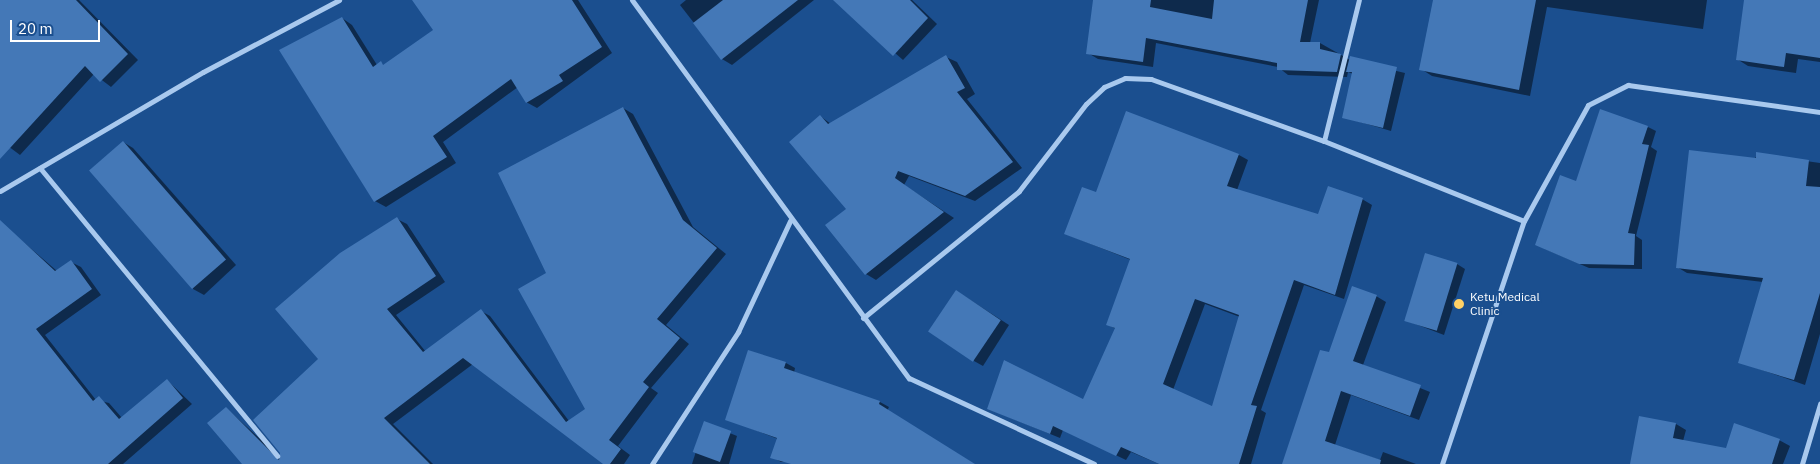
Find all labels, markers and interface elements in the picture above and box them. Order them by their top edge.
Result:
scale bar [12,10,102,42]
text: 20 m [18,19,53,38]
place label: Ketu Medical Clinic [1470,290,1540,318]
marker: Ketu Medical Clinic [1452,297,1466,311]

